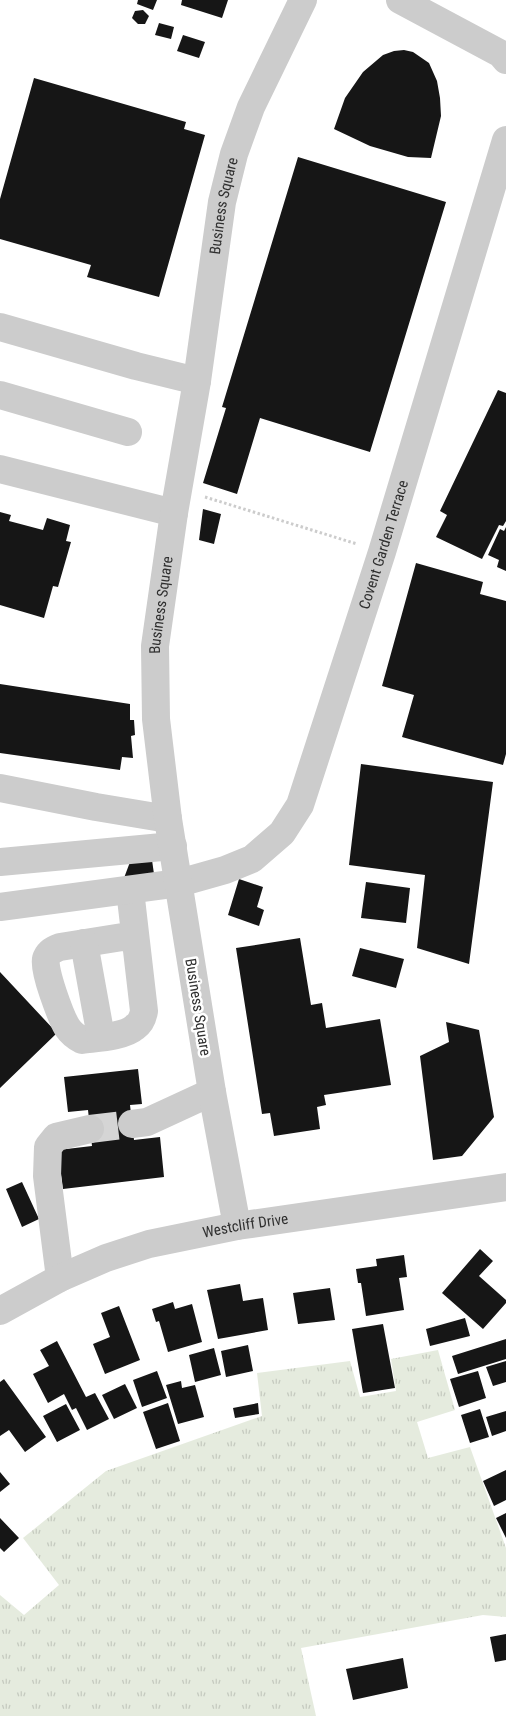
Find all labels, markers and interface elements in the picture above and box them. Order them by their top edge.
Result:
street label: Business Square [206,156,242,256]
street label: Covent Garden Terrace [355,478,412,611]
street label: Business Square [146,555,177,654]
street label: Business Square [181,957,215,1057]
street label: Westcliff Drive [201,1210,289,1242]

